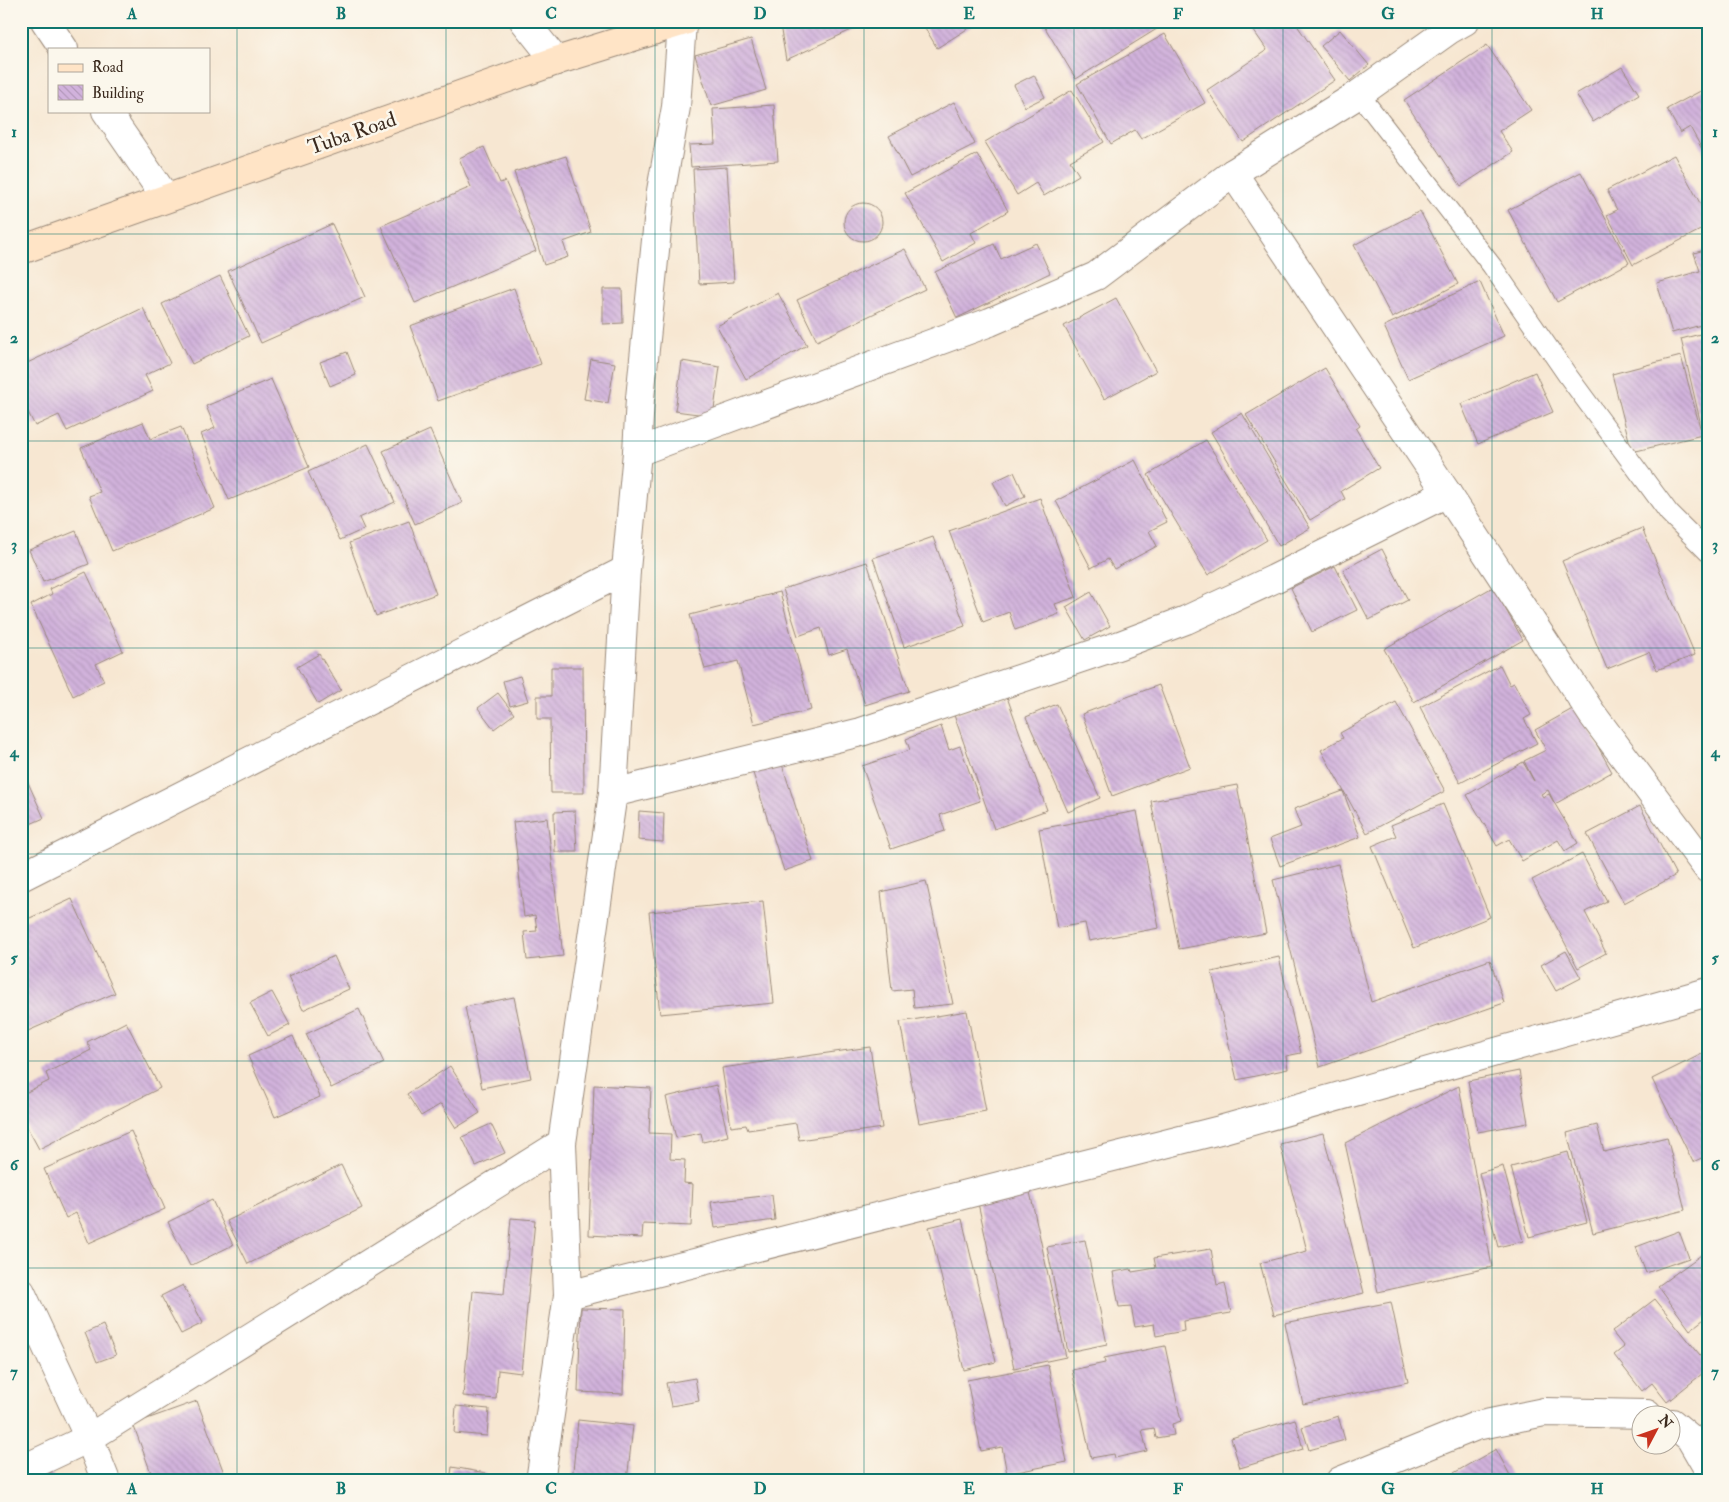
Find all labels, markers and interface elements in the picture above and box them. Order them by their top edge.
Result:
text: A [126,4,138,24]
text: B [336,4,346,24]
text: C [545,4,557,24]
text: D [753,4,767,24]
text: E [963,4,975,24]
text: F [1173,4,1183,24]
text: G [1381,4,1395,24]
text: H [1590,4,1604,24]
legend [48,48,210,112]
text: Road [92,58,124,77]
text: Building [92,84,144,103]
street label: Tuba Road [305,106,400,161]
text: 1 [11,122,17,142]
text: 1 [1712,122,1718,142]
text: 2 [10,328,18,348]
text: 2 [1711,328,1719,348]
text: 3 [11,535,17,555]
text: 3 [1712,535,1718,555]
text: 4 [9,742,20,762]
text: 4 [1710,742,1721,762]
text: 5 [10,948,18,968]
text: 5 [1711,948,1719,968]
text: 6 [10,1155,20,1175]
text: 6 [1711,1155,1721,1175]
text: 7 [10,1362,18,1382]
text: 7 [1711,1362,1719,1382]
north arrow [1632,1404,1682,1454]
text: N [1654,1411,1676,1432]
text: A [126,1479,138,1499]
text: B [336,1479,346,1499]
text: C [545,1479,557,1499]
text: D [753,1479,767,1499]
text: E [963,1479,975,1499]
text: F [1173,1479,1183,1499]
text: G [1381,1479,1395,1499]
text: H [1590,1479,1604,1499]

